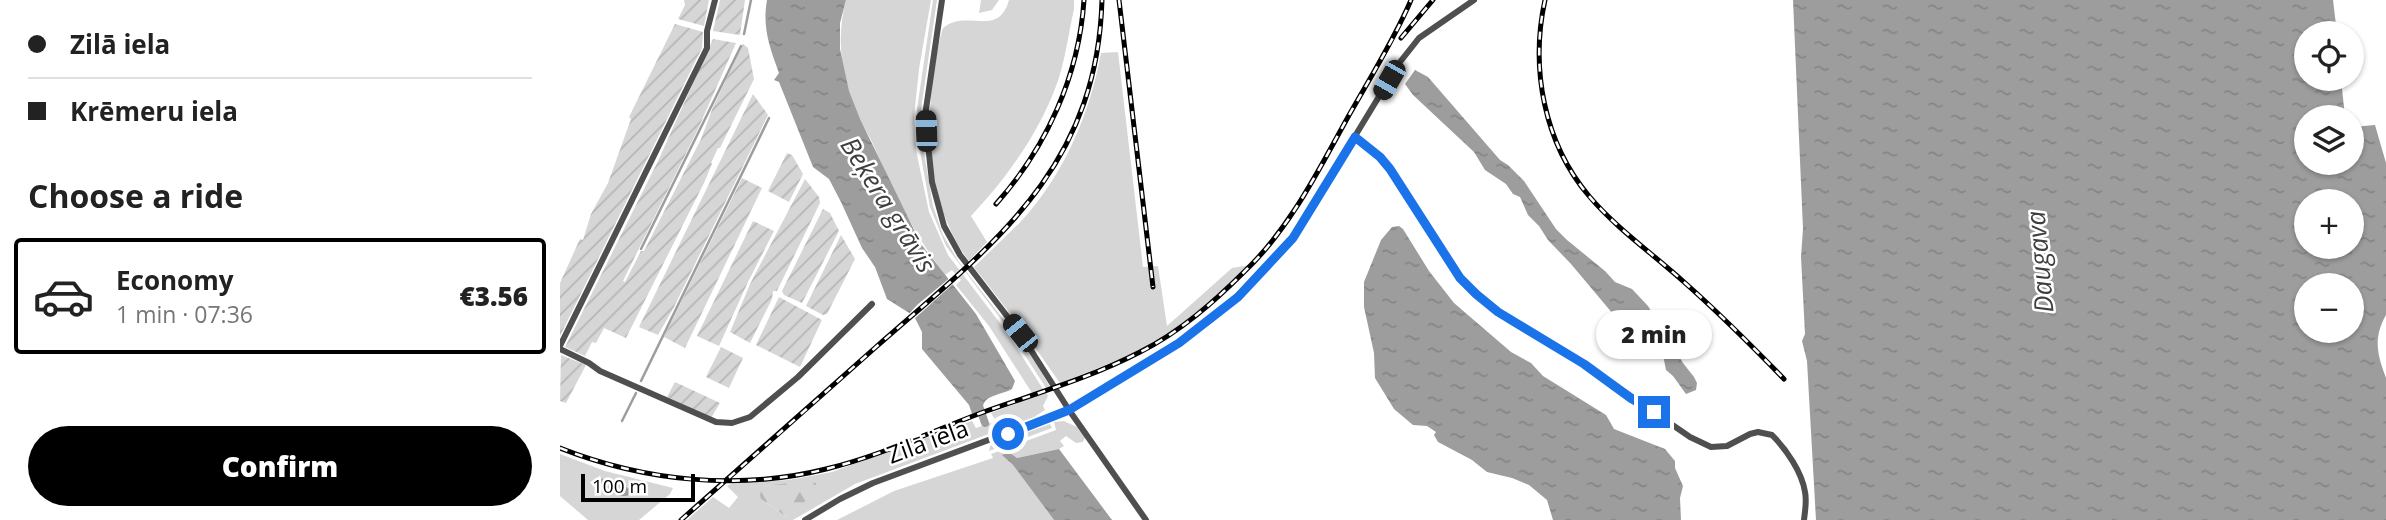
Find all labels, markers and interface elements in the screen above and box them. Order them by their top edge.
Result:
map controls [2294,21,2364,343]
button: locate [2294,21,2364,91]
text: Zilā iela [70,26,170,62]
car [1370,57,1409,103]
text: Krēmeru iela [70,93,238,129]
button: layers [2294,105,2364,175]
car [915,110,938,152]
water label: Beķera grāvis [833,130,945,279]
text: Choose a ride [28,174,243,217]
button: + [2294,189,2364,259]
water label: Daugava [2017,209,2061,314]
text: Economy [116,262,234,298]
icon: car [32,265,95,328]
button: − [2294,273,2364,343]
text: €3.56 [460,278,528,314]
text: 1 min · 07:36 [116,298,253,330]
car [999,310,1042,356]
callout: 2 min [1596,310,1712,360]
text: 2 min [1621,318,1687,350]
route end [1638,396,1670,428]
street label: Zilā iela [882,411,973,471]
route start [992,418,1024,450]
button: Confirm [28,426,532,506]
scale bar [581,471,695,503]
text: 100 m [592,473,647,499]

